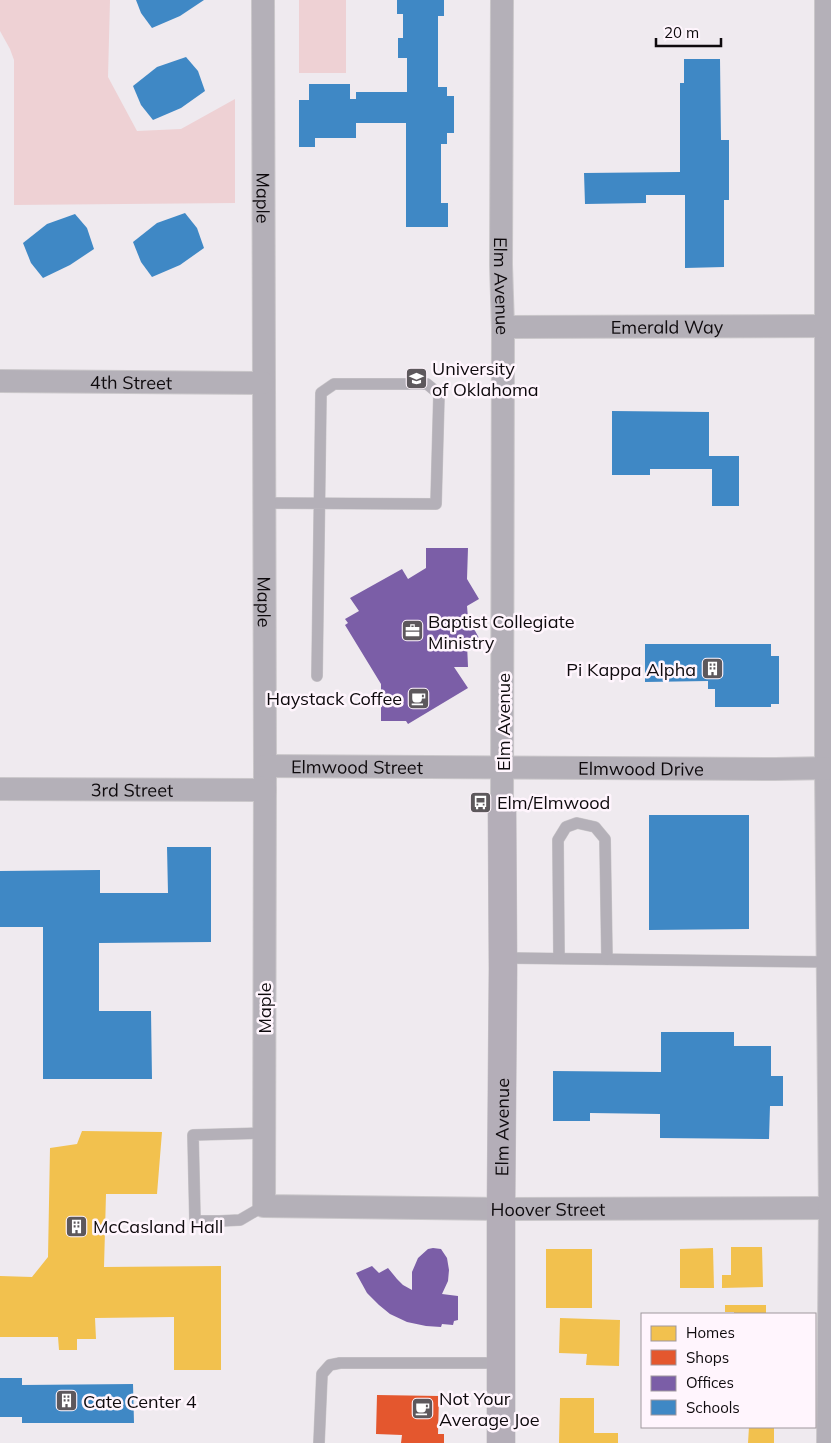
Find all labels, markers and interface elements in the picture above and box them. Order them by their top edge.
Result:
scale bar [656,15,721,47]
text: 20 m [664,23,699,42]
street label: Maple [252,172,275,224]
street label: Elm Avenue [489,237,515,335]
street label: Emerald Way [611,315,724,338]
place label: University of Oklahoma [432,357,539,401]
school or university icon: University of Oklahoma [404,366,428,390]
street label: 4th Street [90,370,172,394]
street label: Maple [253,576,276,628]
place label: Baptist Collegiate Ministry [428,610,574,654]
office icon: Baptist Collegiate Ministry [400,619,424,643]
building icon: Pi Kappa Alpha [700,657,724,681]
place label: Pi Kappa Alpha [566,658,696,681]
street label: Elm Avenue [492,673,515,771]
cafe icon: Haystack Coffee [406,686,430,710]
place label: Haystack Coffee [266,687,402,710]
street label: Elmwood Street [291,755,423,778]
street label: Elmwood Drive [578,756,704,780]
street label: 3rd Street [91,778,173,801]
bus stop icon: Elm/Elmwood [469,790,493,814]
place label: Elm/Elmwood [497,791,610,814]
street label: Maple [253,982,276,1034]
street label: Elm Avenue [490,1078,514,1176]
street label: Hoover Street [491,1197,605,1221]
building icon: McCasland Hall [65,1214,89,1238]
place label: McCasland Hall [93,1215,223,1238]
legend [641,1313,816,1428]
text: Homes [686,1323,735,1342]
text: Shops [686,1348,729,1367]
text: Offices [686,1373,734,1392]
place label: Not Your Average Joe [439,1387,540,1431]
building icon: Cate Center 4 [55,1389,79,1413]
place label: Cate Center 4 [83,1390,197,1413]
cafe icon: Not Your Average Joe [411,1396,435,1420]
text: Schools [686,1398,740,1417]

